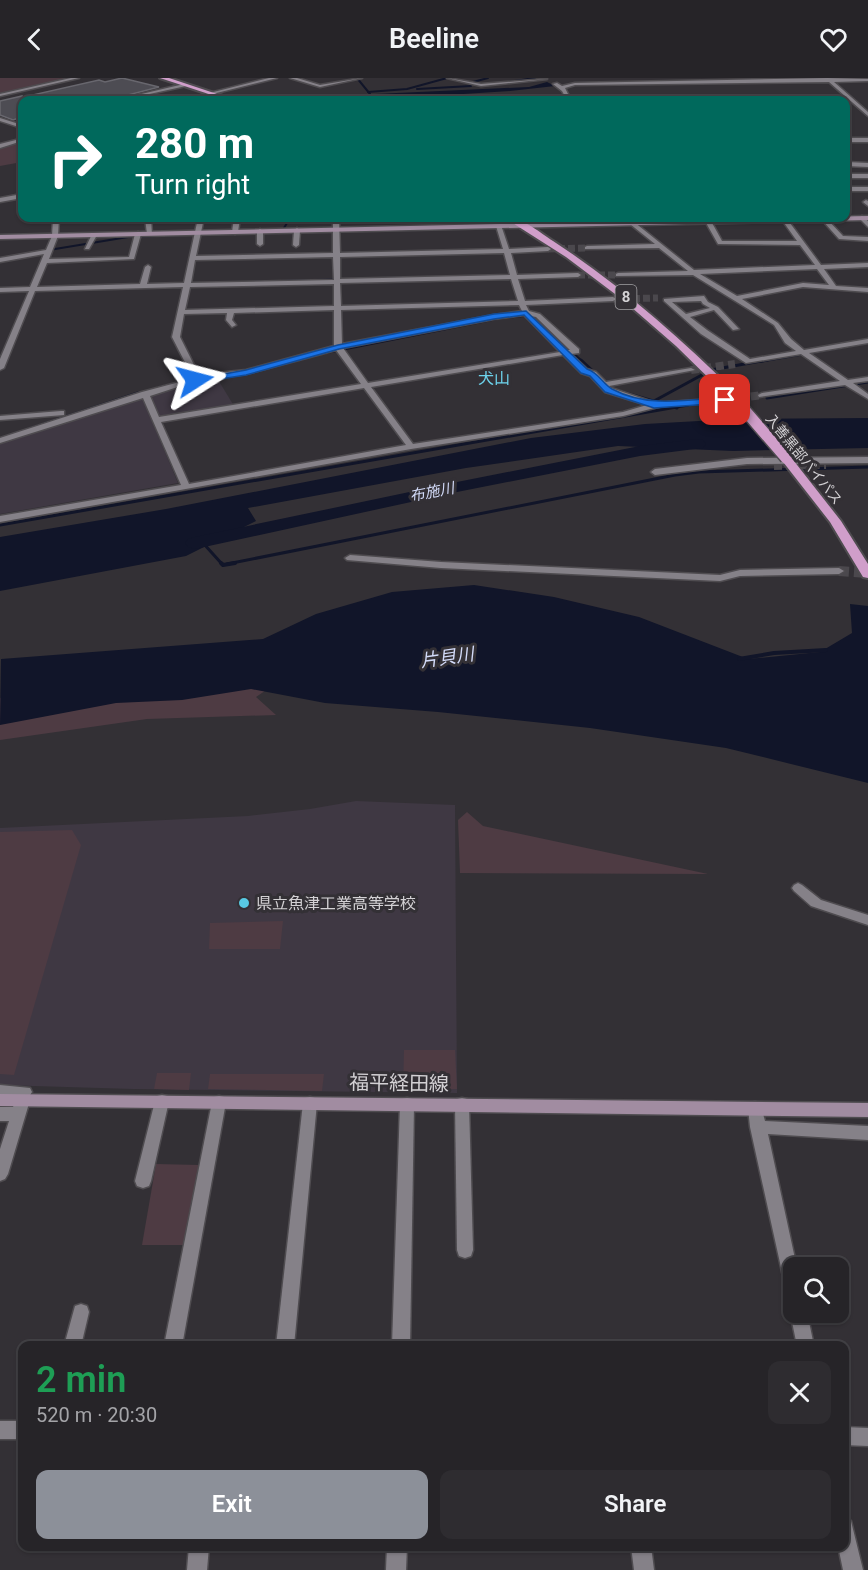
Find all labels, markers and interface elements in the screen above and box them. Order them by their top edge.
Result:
icon: back [18,23,51,56]
text: Beeline [389,23,479,55]
icon: heart [817,23,850,56]
text: 280 m [135,119,254,168]
icon: right [36,120,114,198]
text: Turn right [135,169,250,201]
road number: 8 [616,285,636,309]
position arrow [163,348,227,412]
district label: 犬山 [478,369,510,388]
pin [699,374,750,425]
icon: arrive [708,383,741,416]
street label: 入善黒部バイパス [763,411,845,507]
water label: 布施川 [408,478,458,505]
water label: 片貝川 [419,643,477,671]
place label: 県立魚津工業高等学校 [256,894,416,913]
marker: 県立魚津工業高等学校 [237,896,251,910]
street label: 福平経田線 [349,1070,449,1096]
map controls [783,1257,849,1323]
button: search [783,1257,849,1323]
text: 2 min [36,1359,126,1401]
button: close [768,1361,831,1424]
text: 520 m · 20:30 [36,1403,157,1427]
button: Exit [36,1470,428,1539]
button: Share [440,1470,831,1539]

